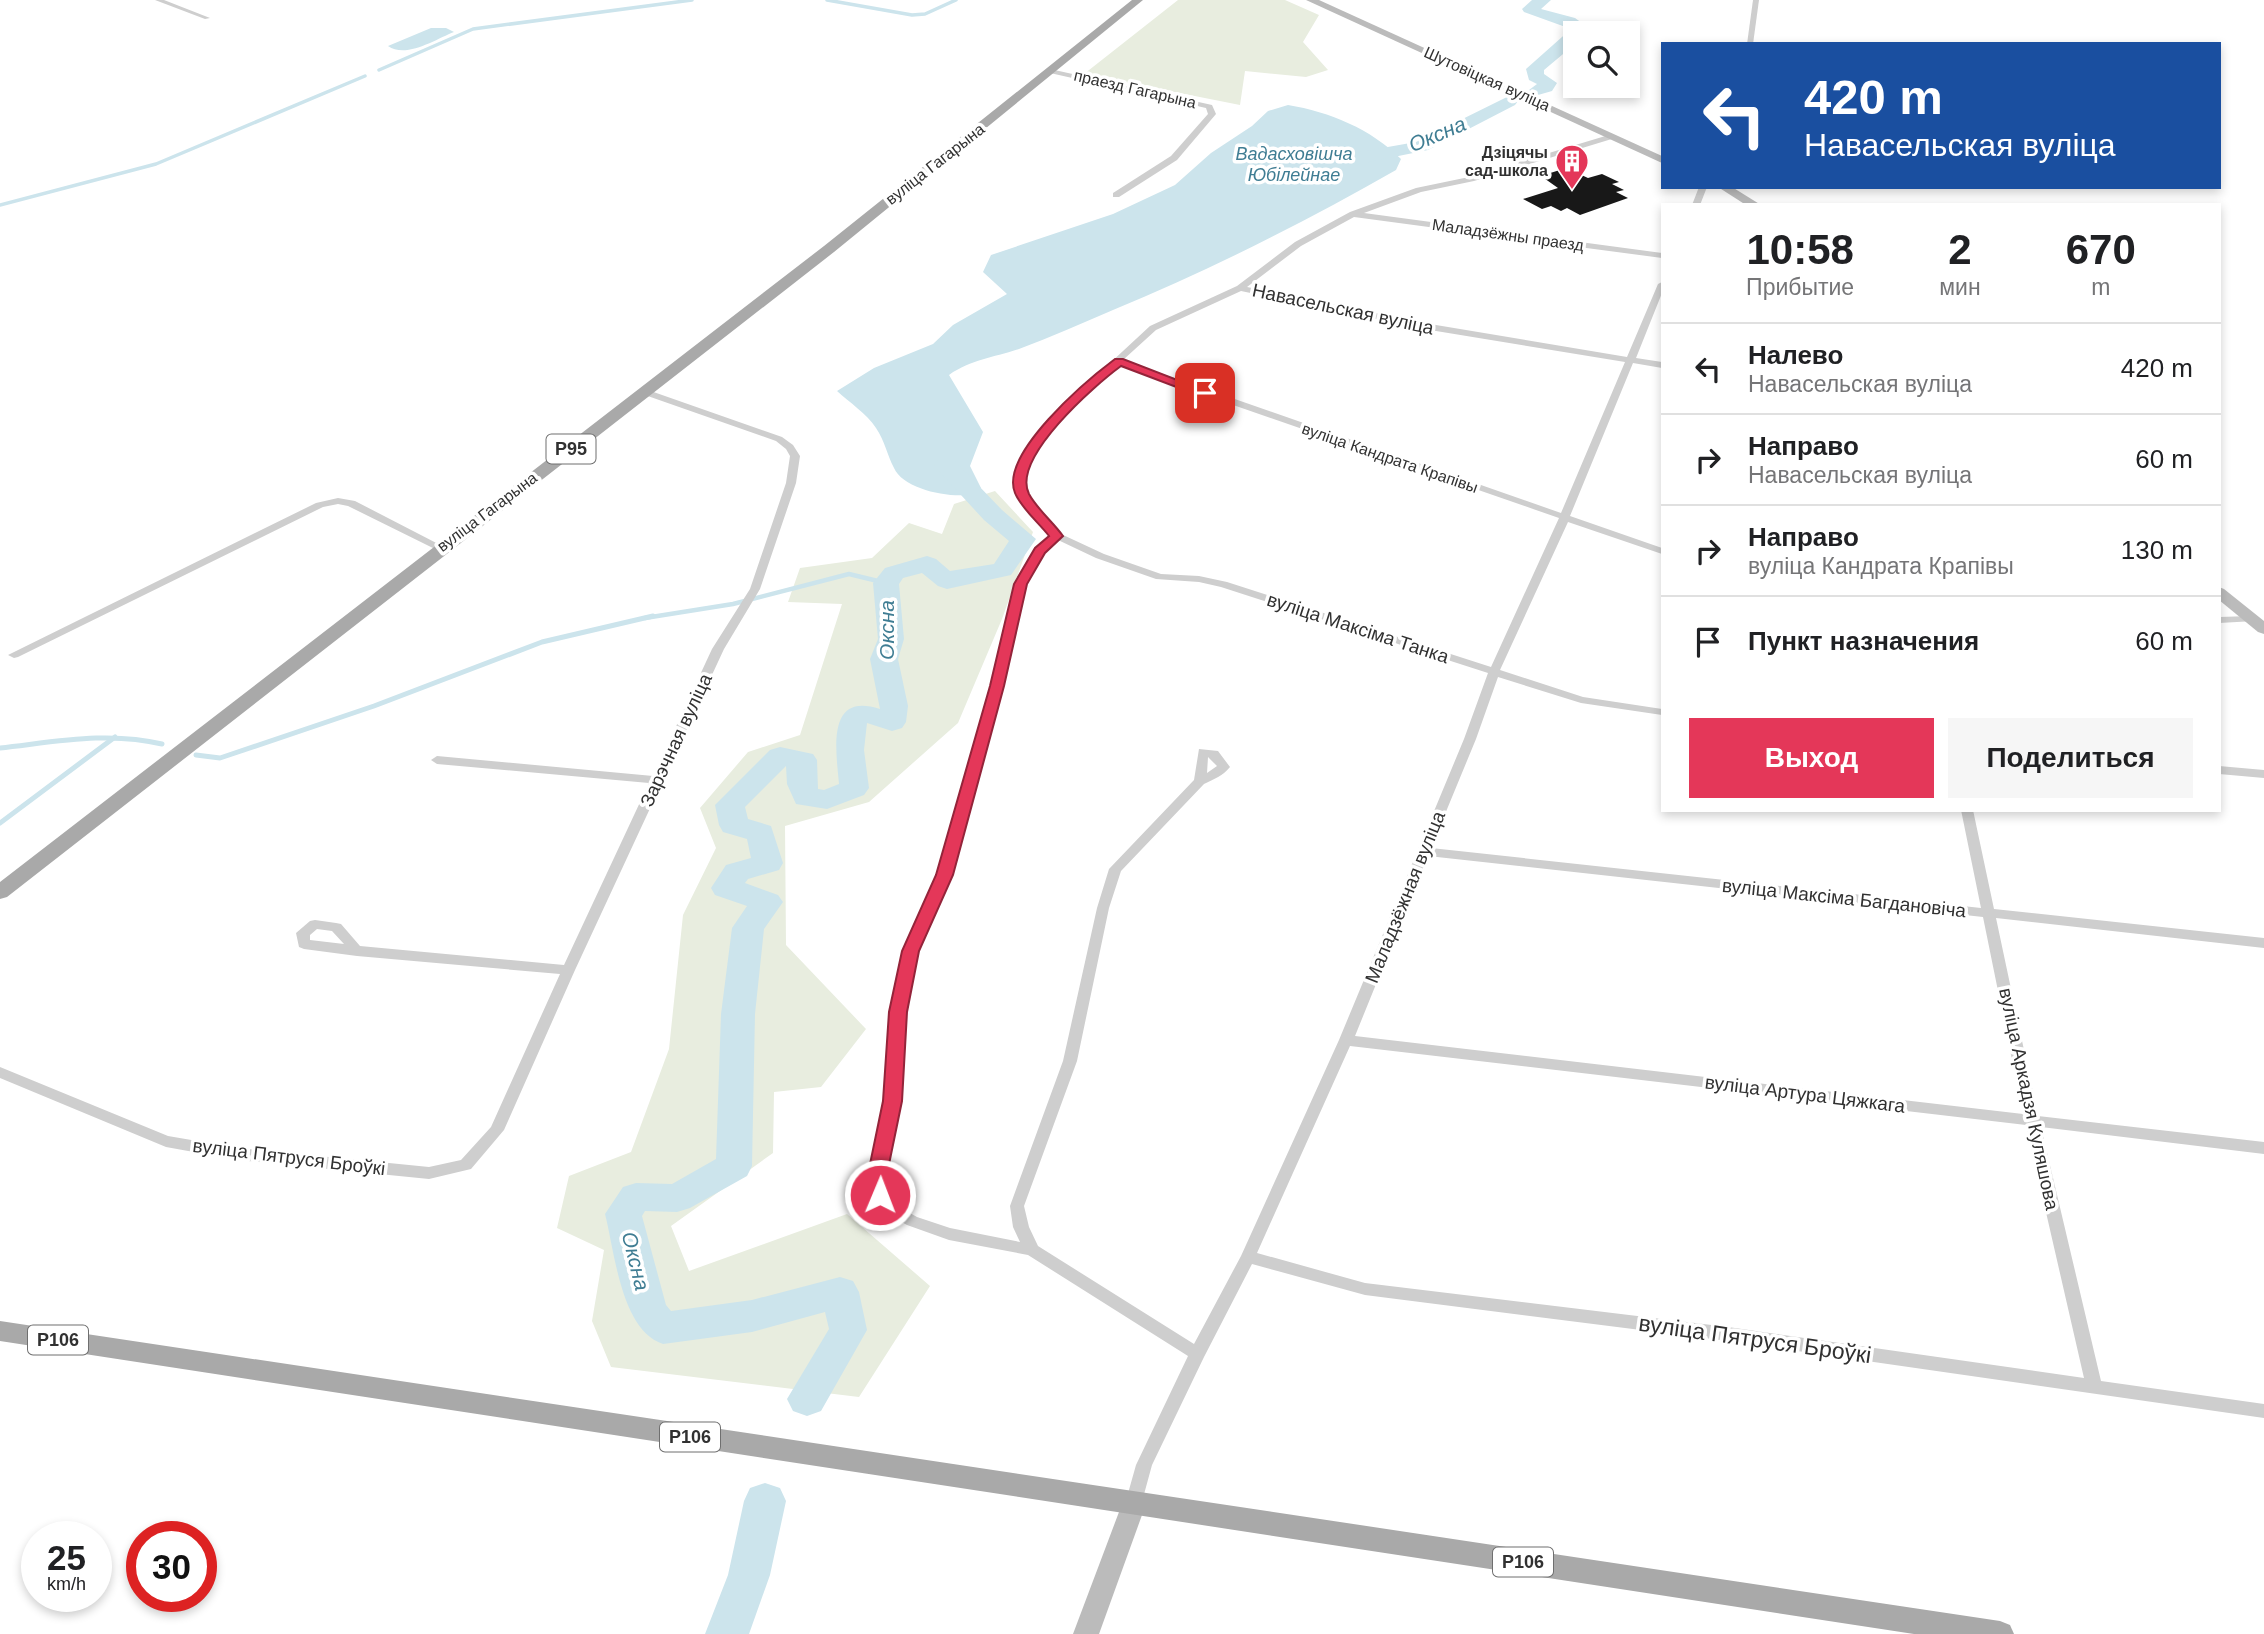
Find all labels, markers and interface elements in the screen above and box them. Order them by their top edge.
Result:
map controls [1563,21,1640,98]
button: search [1563,21,1640,98]
street label: Шутовіцкая вуліца [1421,44,1553,114]
street label: праезд Гагарына [1072,67,1198,111]
icon: left [1689,70,1780,161]
text: 420 m [1804,70,1943,124]
water label: Оксна [1405,112,1469,156]
street label: вуліца Гагарына [882,120,988,208]
text: Навасельская вуліца [1804,127,2116,163]
building icon: Дзіцячы сад-школа [1553,142,1591,191]
water label: Вадасховішча Юбілейнае [1235,144,1353,185]
place label: Дзіцячы сад-школа [1465,144,1548,179]
street label: Маладзёжны праезд [1431,216,1586,254]
text: 10:58 [1746,226,1854,273]
text: 2 [1948,226,1972,273]
text: 670 [2066,226,2136,273]
text: Прибытие [1746,274,1854,300]
text: мин [1939,274,1981,300]
text: m [2091,274,2110,300]
street label: Навасельская вуліца [1250,279,1436,339]
text: Налево [1748,340,1843,370]
icon: left [1689,350,1727,388]
text: 420 m [2121,353,2193,383]
pin [1175,363,1235,423]
text: Навасельская вуліца [1748,371,1972,397]
icon: arrive [1186,374,1224,412]
street label: вуліца Кандрата Крапівы [1300,420,1480,496]
text: Направо [1748,431,1859,461]
road number: Р95 [546,434,596,463]
icon: right [1689,441,1727,479]
text: 60 m [2135,444,2193,474]
text: Навасельская вуліца [1748,462,1972,488]
street label: вуліца Гагарына [434,469,540,555]
text: Направо [1748,522,1859,552]
icon: right [1689,532,1727,570]
text: 130 m [2121,535,2193,565]
text: вуліца Кандрата Крапівы [1748,553,2014,579]
street label: вуліца Максіма Танка [1265,589,1452,667]
water label: Оксна [875,600,898,660]
icon: arrive [1689,623,1727,661]
text: Пункт назначения [1748,626,1979,656]
text: 60 m [2135,626,2193,656]
street label: Зарэчная вуліца [636,670,716,810]
button: Выход [1689,718,1934,798]
button: Поделиться [1948,718,2193,798]
street label: Маладзёжная вуліца [1361,808,1449,986]
street label: вуліца Максіма Багдановіча [1721,875,1967,921]
street label: вуліца Аркадзя Куляшова [1995,986,2063,1212]
street label: вуліца Артура Цяжкага [1704,1071,1907,1117]
street label: вуліца Пятруся Броўкі [192,1135,386,1179]
position arrow [843,1158,917,1232]
water label: Оксна [618,1229,654,1293]
street label: вуліца Пятруся Броўкі [1637,1310,1873,1368]
road number: Р106 [28,1325,88,1354]
road number: Р106 [660,1422,720,1452]
speed limit sign: 30 [126,1521,217,1612]
text: 25 [47,1538,86,1577]
road number: Р106 [1493,1548,1553,1576]
text: km/h [47,1574,86,1594]

